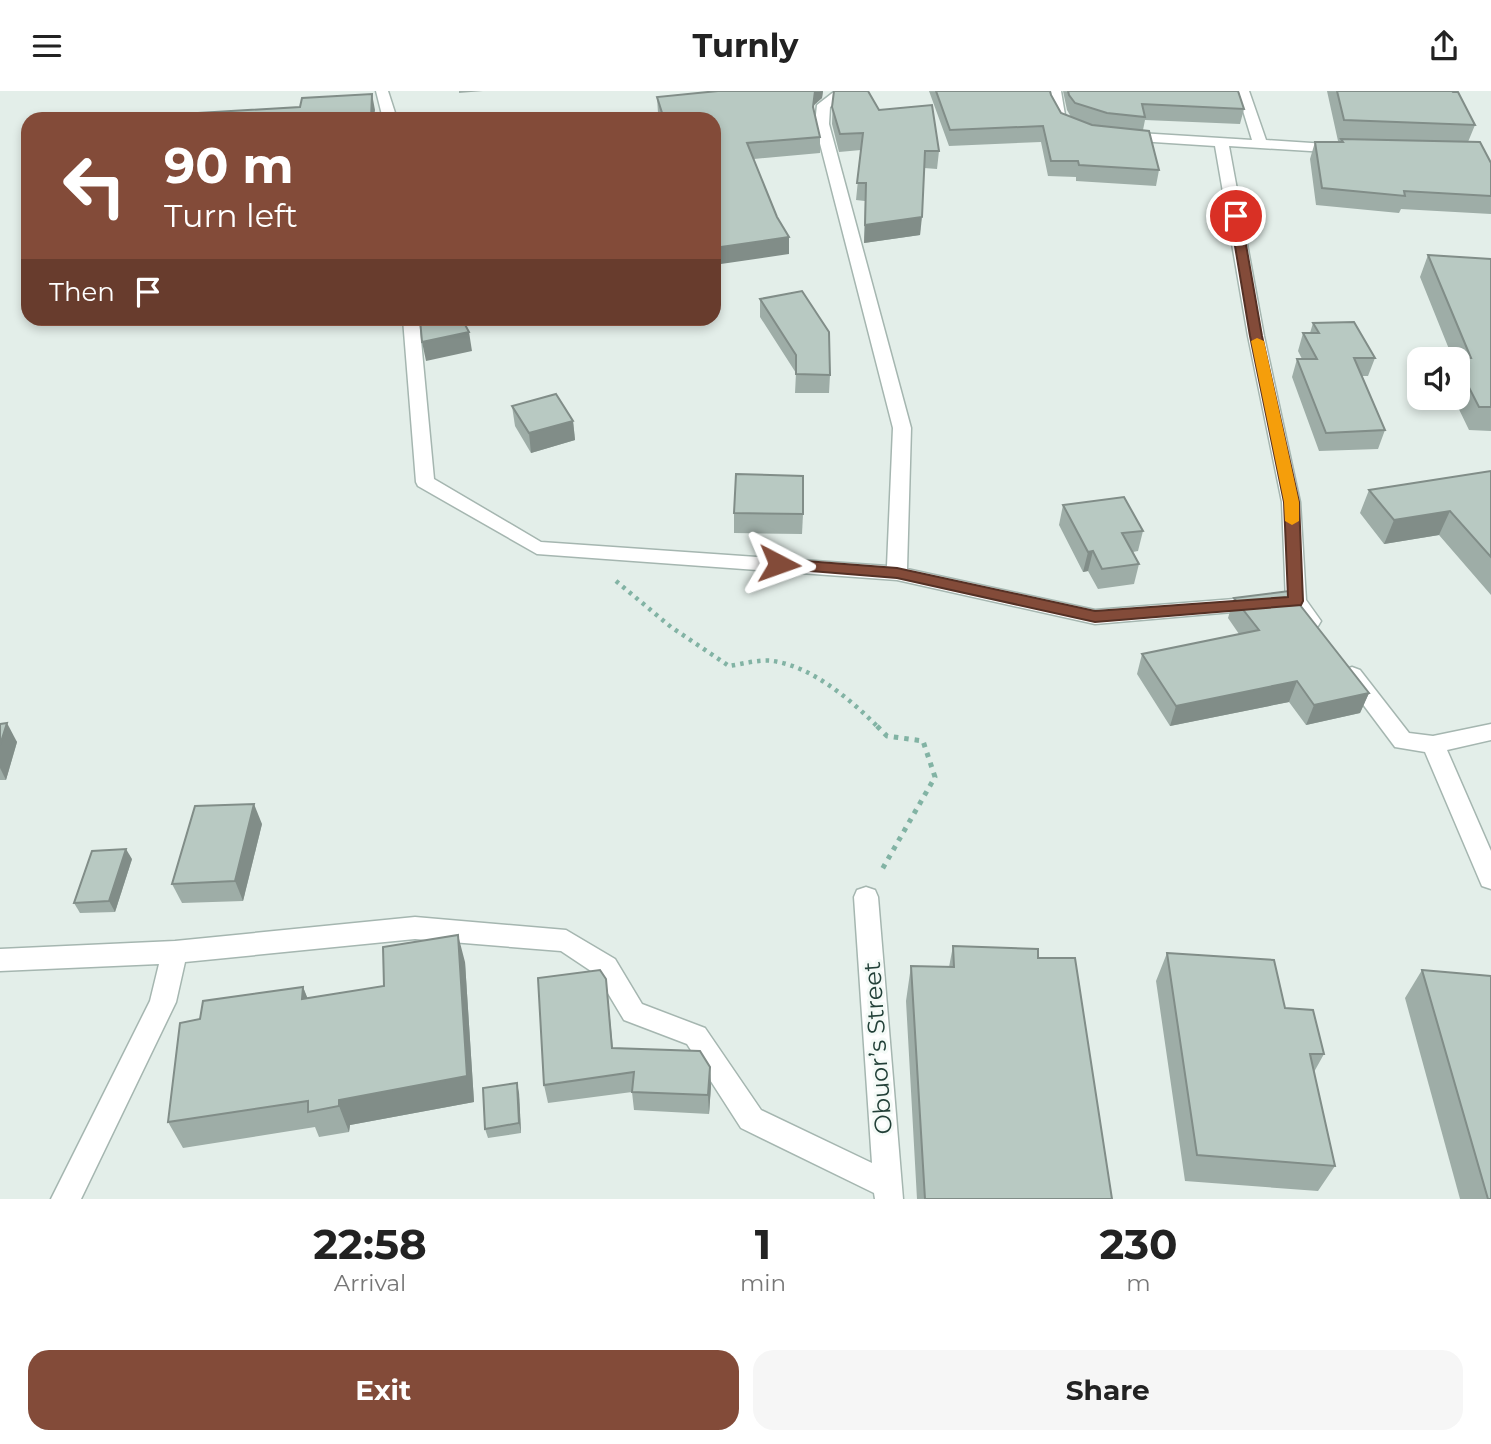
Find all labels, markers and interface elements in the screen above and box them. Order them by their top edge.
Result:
text: Turnly [693,26,798,65]
icon: menu [28,27,66,65]
icon: share [1425,27,1463,65]
text: 90 m [164,136,294,195]
icon: left [49,140,140,231]
pin [1206,186,1266,246]
text: Turn left [164,196,298,235]
icon: arrive [1217,197,1255,235]
icon: arrive [129,273,167,311]
text: Then [49,276,115,308]
map controls [1407,347,1470,410]
button: sound [1407,347,1470,410]
position arrow [742,527,816,601]
street label: Obuor’s Street [857,960,898,1135]
text: 22:58 [313,1218,427,1270]
text: 1 [755,1218,771,1270]
text: 230 [1099,1218,1178,1270]
text: Arrival [334,1269,406,1297]
text: min [740,1269,786,1297]
text: m [1126,1269,1151,1297]
button: Exit [28,1350,739,1430]
button: Share [753,1350,1463,1430]

